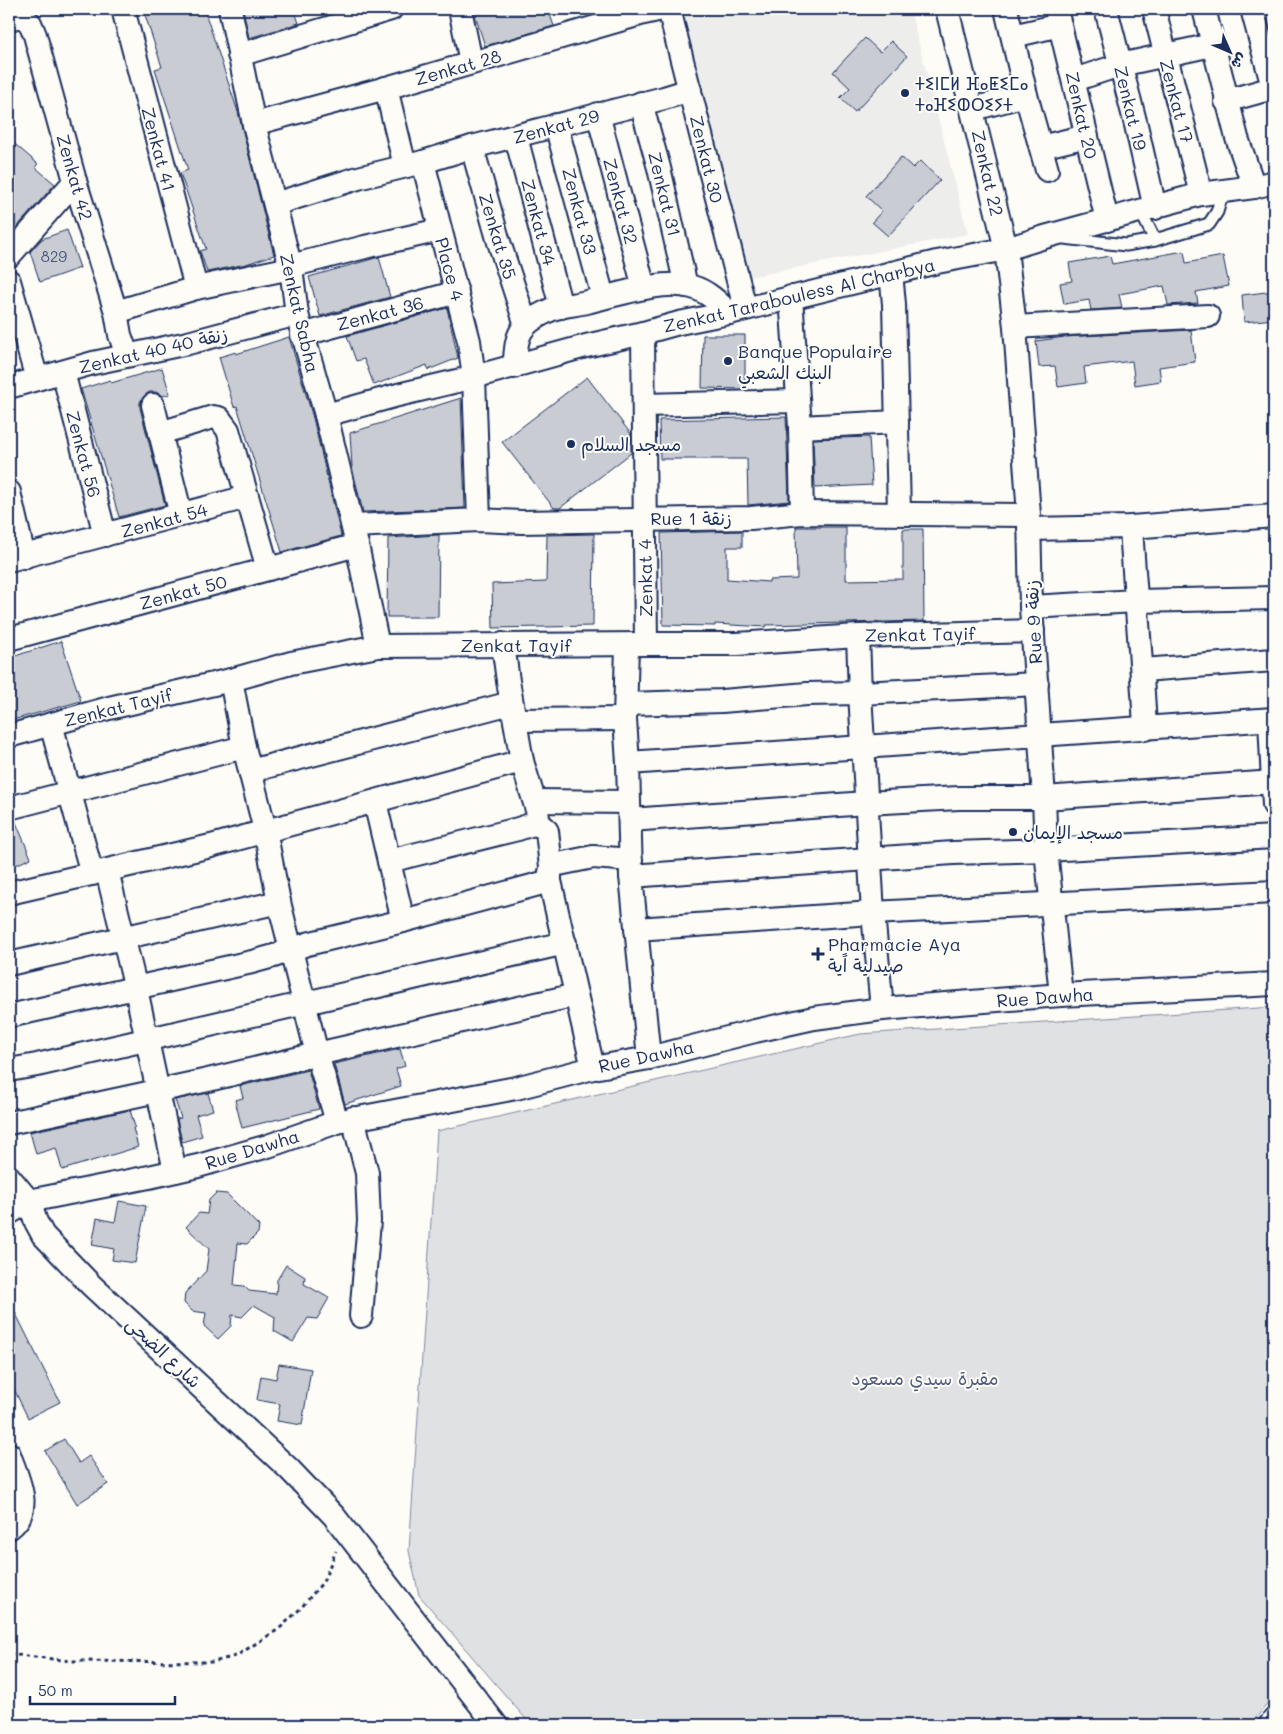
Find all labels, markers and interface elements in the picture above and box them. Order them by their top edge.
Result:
north arrow [1206,28,1256,78]
street label: Zenkat 28 [412,43,504,91]
text: ش [1227,49,1252,74]
street label: Zenkat 17 [1154,56,1200,146]
street label: Zenkat 19 [1109,63,1153,153]
street label: Zenkat 20 [1060,69,1104,161]
place label: ⵜⵉⵏⵎⵍ ⴼⴰⵟⵉⵎⴰ ⵜⴰⴼⵉⵀⵔⵉⵢⵜ [915,71,1028,116]
marker: ⵜⵉⵏⵎⵍ ⴼⴰⵟⵉⵎⴰ ⵜⴰⴼⵉⵀⵔⵉⵢⵜ [899,87,911,99]
street label: Zenkat 29 [510,103,602,149]
street label: Zenkat 41 [136,104,182,194]
street label: Zenkat 30 [685,113,729,205]
street label: Zenkat 22 [966,128,1010,218]
street label: Zenkat 42 [51,131,99,223]
street label: Zenkat 31 [643,149,687,239]
street label: Zenkat 32 [598,155,644,247]
street label: Zenkat 33 [557,165,603,257]
street label: Zenkat 34 [516,176,562,268]
street label: Zenkat 35 [474,190,522,282]
street label: Place 4 [430,235,470,304]
house number: 829 [41,246,67,266]
street label: Zenkat Sabha [275,251,325,375]
street label: Zenkat Tarabouless Al Charbya [661,252,937,338]
street label: Zenkat 36 [334,290,426,336]
street label: Zenkat 40 زنقة 40 [76,321,230,379]
place label: Banque Populaire البنك الشعبي [738,339,893,389]
marker: Banque Populaire البنك الشعبي [722,355,734,367]
street label: Zenkat 56 [61,408,107,500]
place label: مسجد السلام [581,432,681,459]
marker: مسجد السلام [565,438,577,450]
street label: Zenkat 54 [118,497,210,543]
street label: Rue 1 زنقة [650,506,732,530]
street label: Zenkat 4 [632,538,658,617]
street label: Zenkat 50 [137,569,229,615]
street label: Rue 9 زنقة [1019,579,1047,665]
street label: Zenkat Tayif [864,621,977,647]
street label: Zenkat Tayif [461,633,572,657]
street label: Zenkat Tayif [61,682,176,732]
place label: مسجد الإيمان [1023,820,1123,844]
marker: مسجد الإيمان [1007,826,1019,838]
place label: Pharmacie Aya صيدلية اًية [828,932,961,977]
marker: Pharmacie Aya صيدلية اًية [812,948,824,960]
street label: Rue Dawha [996,982,1094,1012]
street label: Rue Dawha [596,1034,696,1078]
street label: Rue Dawha [202,1123,302,1175]
street label: شارع الضحى [121,1311,207,1394]
park label: مقبرة سيدي مسعود [852,1366,998,1392]
scale bar [30,1674,175,1706]
text: 50 m [38,1680,73,1700]

